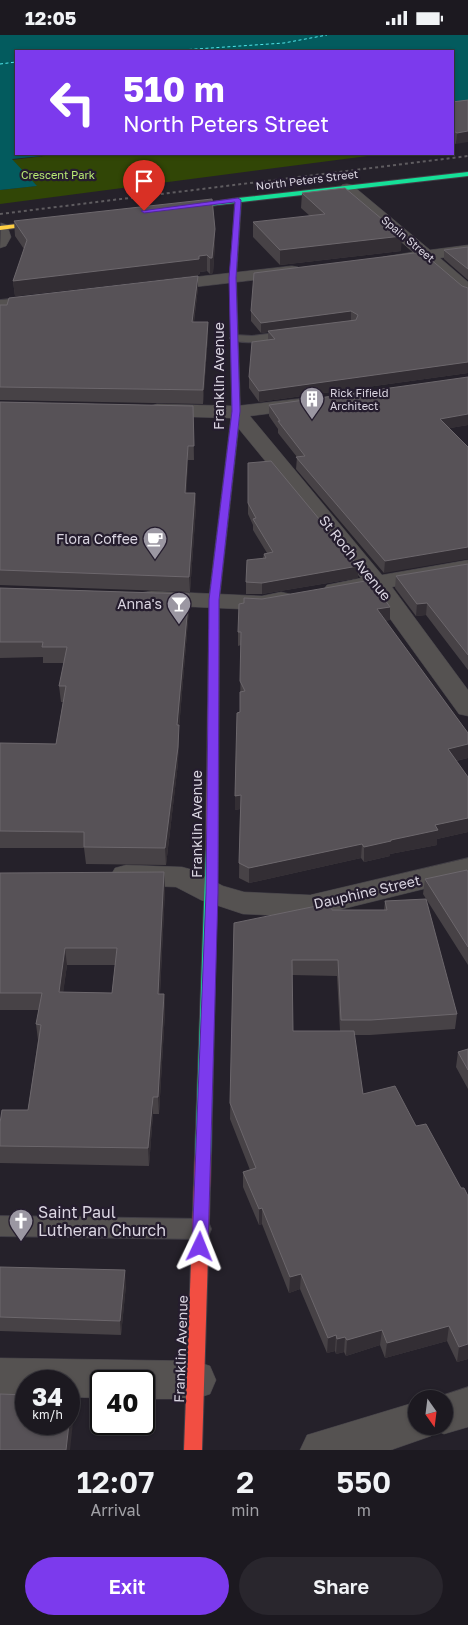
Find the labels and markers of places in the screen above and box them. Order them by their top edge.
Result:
pin [123,160,165,211]
building icon: Rick Fifield Architect [299,386,325,420]
place label: Rick Fifield Architect [330,386,388,412]
cafe icon: Flora Coffee [142,526,168,560]
place label: Flora Coffee [56,530,138,547]
bar icon: Anna's [166,591,192,625]
place label: Anna's [117,595,162,612]
place label: Saint Paul Lutheran Church [38,1202,166,1240]
church icon: Saint Paul Lutheran Church [8,1208,34,1242]

